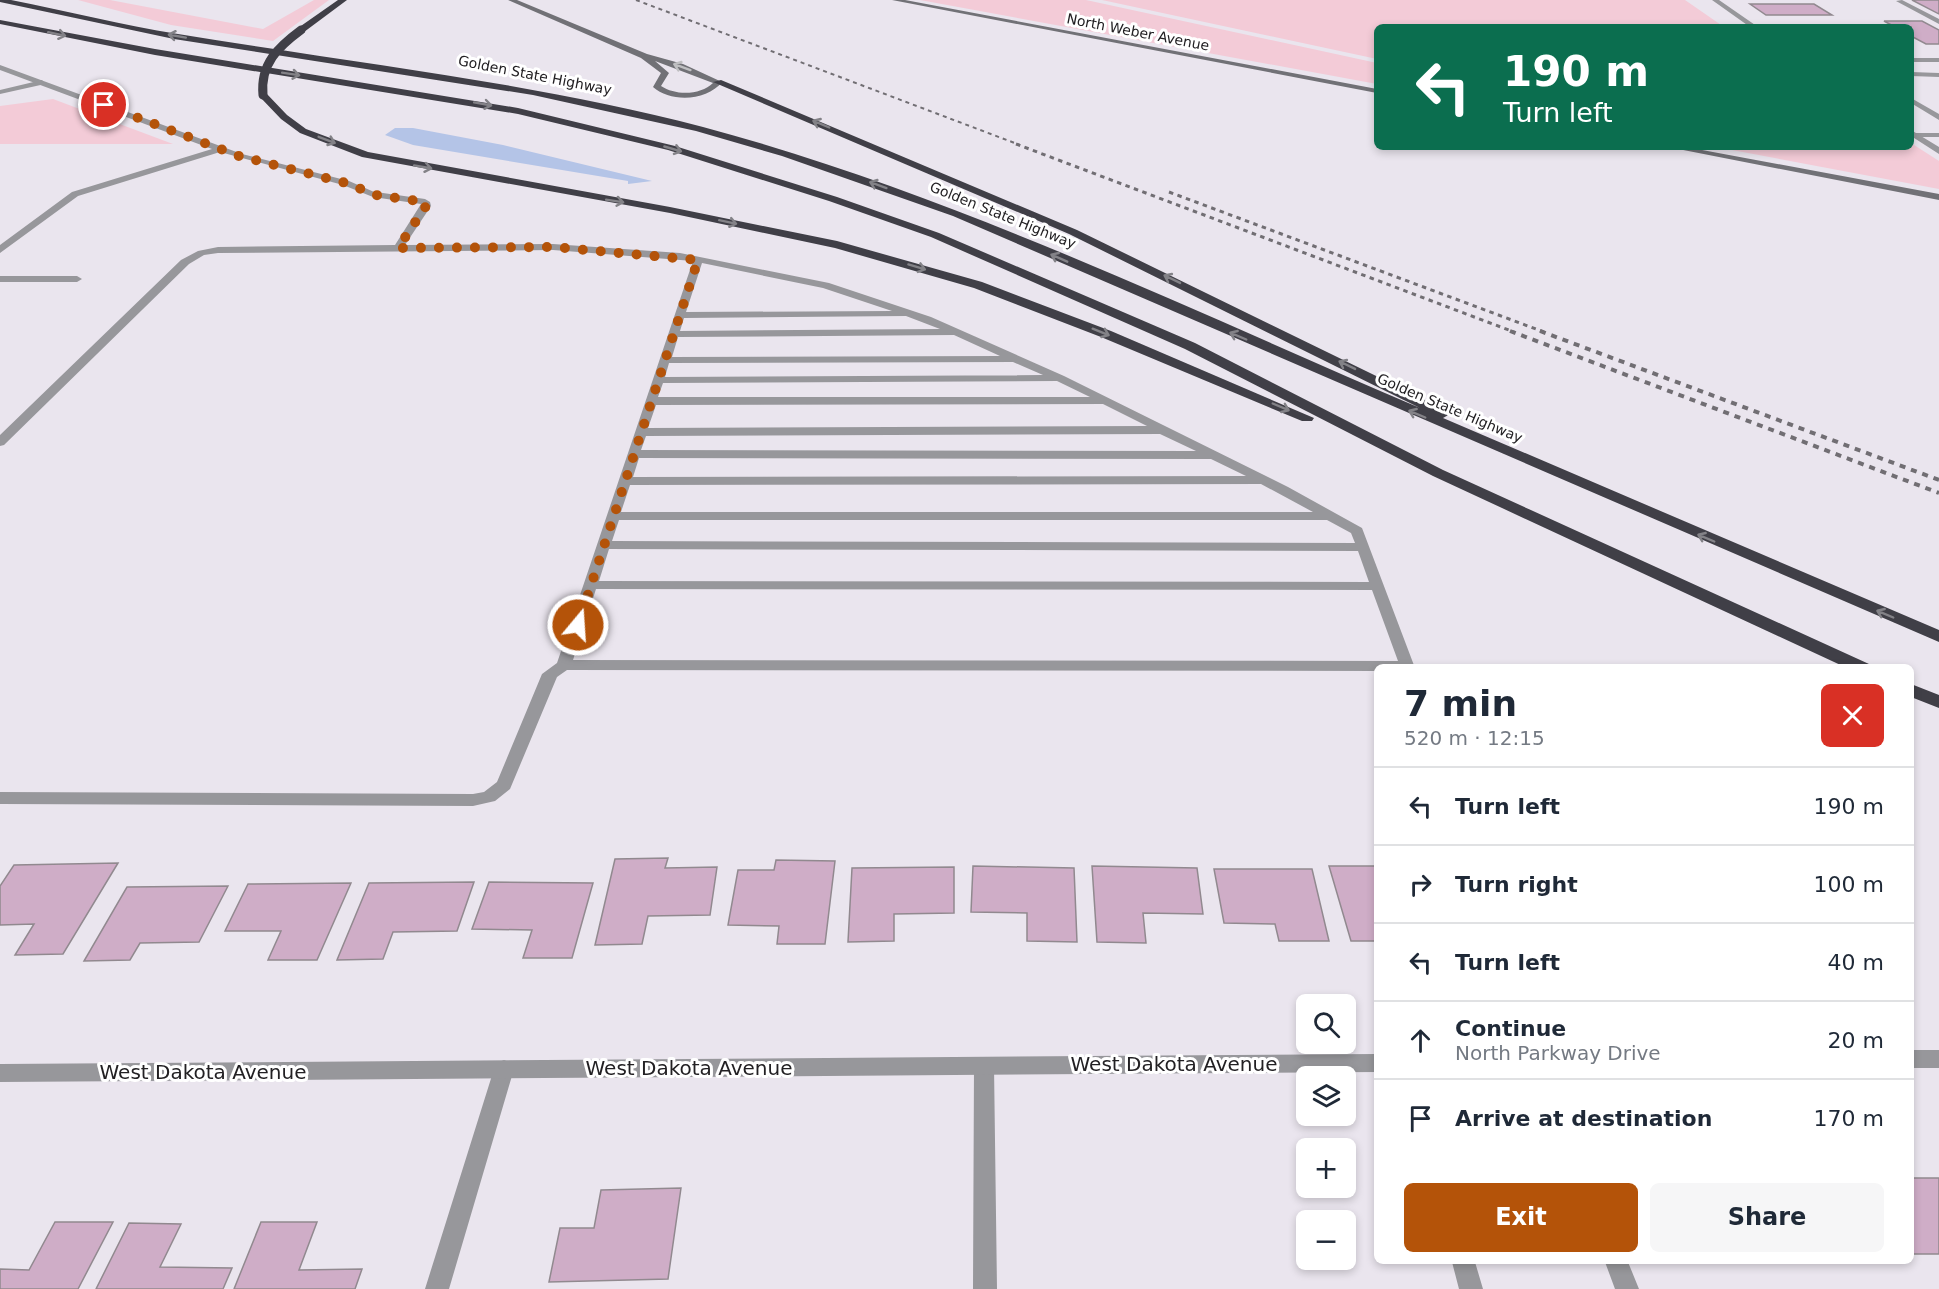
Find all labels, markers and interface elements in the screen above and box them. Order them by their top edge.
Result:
street label: North Weber Avenue [1065,10,1211,54]
one-way arrow [47,29,66,41]
one-way arrow [168,30,188,41]
text: 190 m [1503,47,1649,96]
icon: left [1404,48,1482,126]
street label: Golden State Highway [457,52,613,98]
one-way arrow [673,61,692,72]
one-way arrow [281,68,300,79]
pin [78,79,129,130]
icon: arrive [87,88,120,121]
text: Turn left [1503,97,1613,128]
one-way arrow [473,99,493,110]
one-way arrow [812,118,830,129]
one-way arrow [317,136,336,147]
one-way arrow [663,144,682,155]
one-way arrow [413,162,432,173]
street label: Golden State Highway [928,178,1078,252]
one-way arrow [870,179,888,190]
one-way arrow [605,195,624,206]
one-way arrow [717,217,737,228]
one-way arrow [1051,251,1069,263]
one-way arrow [907,262,926,273]
one-way arrow [1163,273,1181,285]
one-way arrow [1091,327,1110,338]
one-way arrow [1229,330,1247,341]
one-way arrow [1338,358,1356,370]
street label: Golden State Highway [1375,370,1525,446]
one-way arrow [1271,402,1290,413]
one-way arrow [1408,407,1426,419]
one-way arrow [1697,532,1715,543]
position arrow [546,593,610,657]
one-way arrow [1877,608,1895,619]
text: 7 min [1404,683,1517,724]
button: close [1821,684,1884,747]
text: 520 m · 12:15 [1404,726,1545,750]
icon: left [1404,790,1437,823]
text: Turn left [1455,794,1560,819]
text: 190 m [1814,794,1884,819]
icon: right [1404,868,1437,901]
text: Turn right [1455,872,1578,897]
text: 100 m [1814,872,1884,897]
icon: left [1404,946,1437,979]
text: Turn left [1455,950,1560,975]
text: 40 m [1828,950,1884,975]
map controls [1296,994,1356,1270]
button: search [1296,994,1356,1054]
text: Continue [1455,1016,1566,1041]
icon: ahead [1404,1024,1437,1057]
text: 20 m [1828,1028,1884,1053]
text: North Parkway Drive [1455,1041,1661,1065]
street label: West Dakota Avenue [1070,1052,1278,1076]
street label: West Dakota Avenue [585,1056,793,1080]
street label: West Dakota Avenue [99,1060,307,1084]
button: layers [1296,1066,1356,1126]
icon: arrive [1404,1102,1437,1135]
text: Arrive at destination [1455,1106,1712,1131]
text: 170 m [1814,1106,1884,1131]
button: + [1296,1138,1356,1198]
button: Exit [1404,1183,1638,1252]
button: Share [1650,1183,1884,1252]
button: − [1296,1210,1356,1270]

